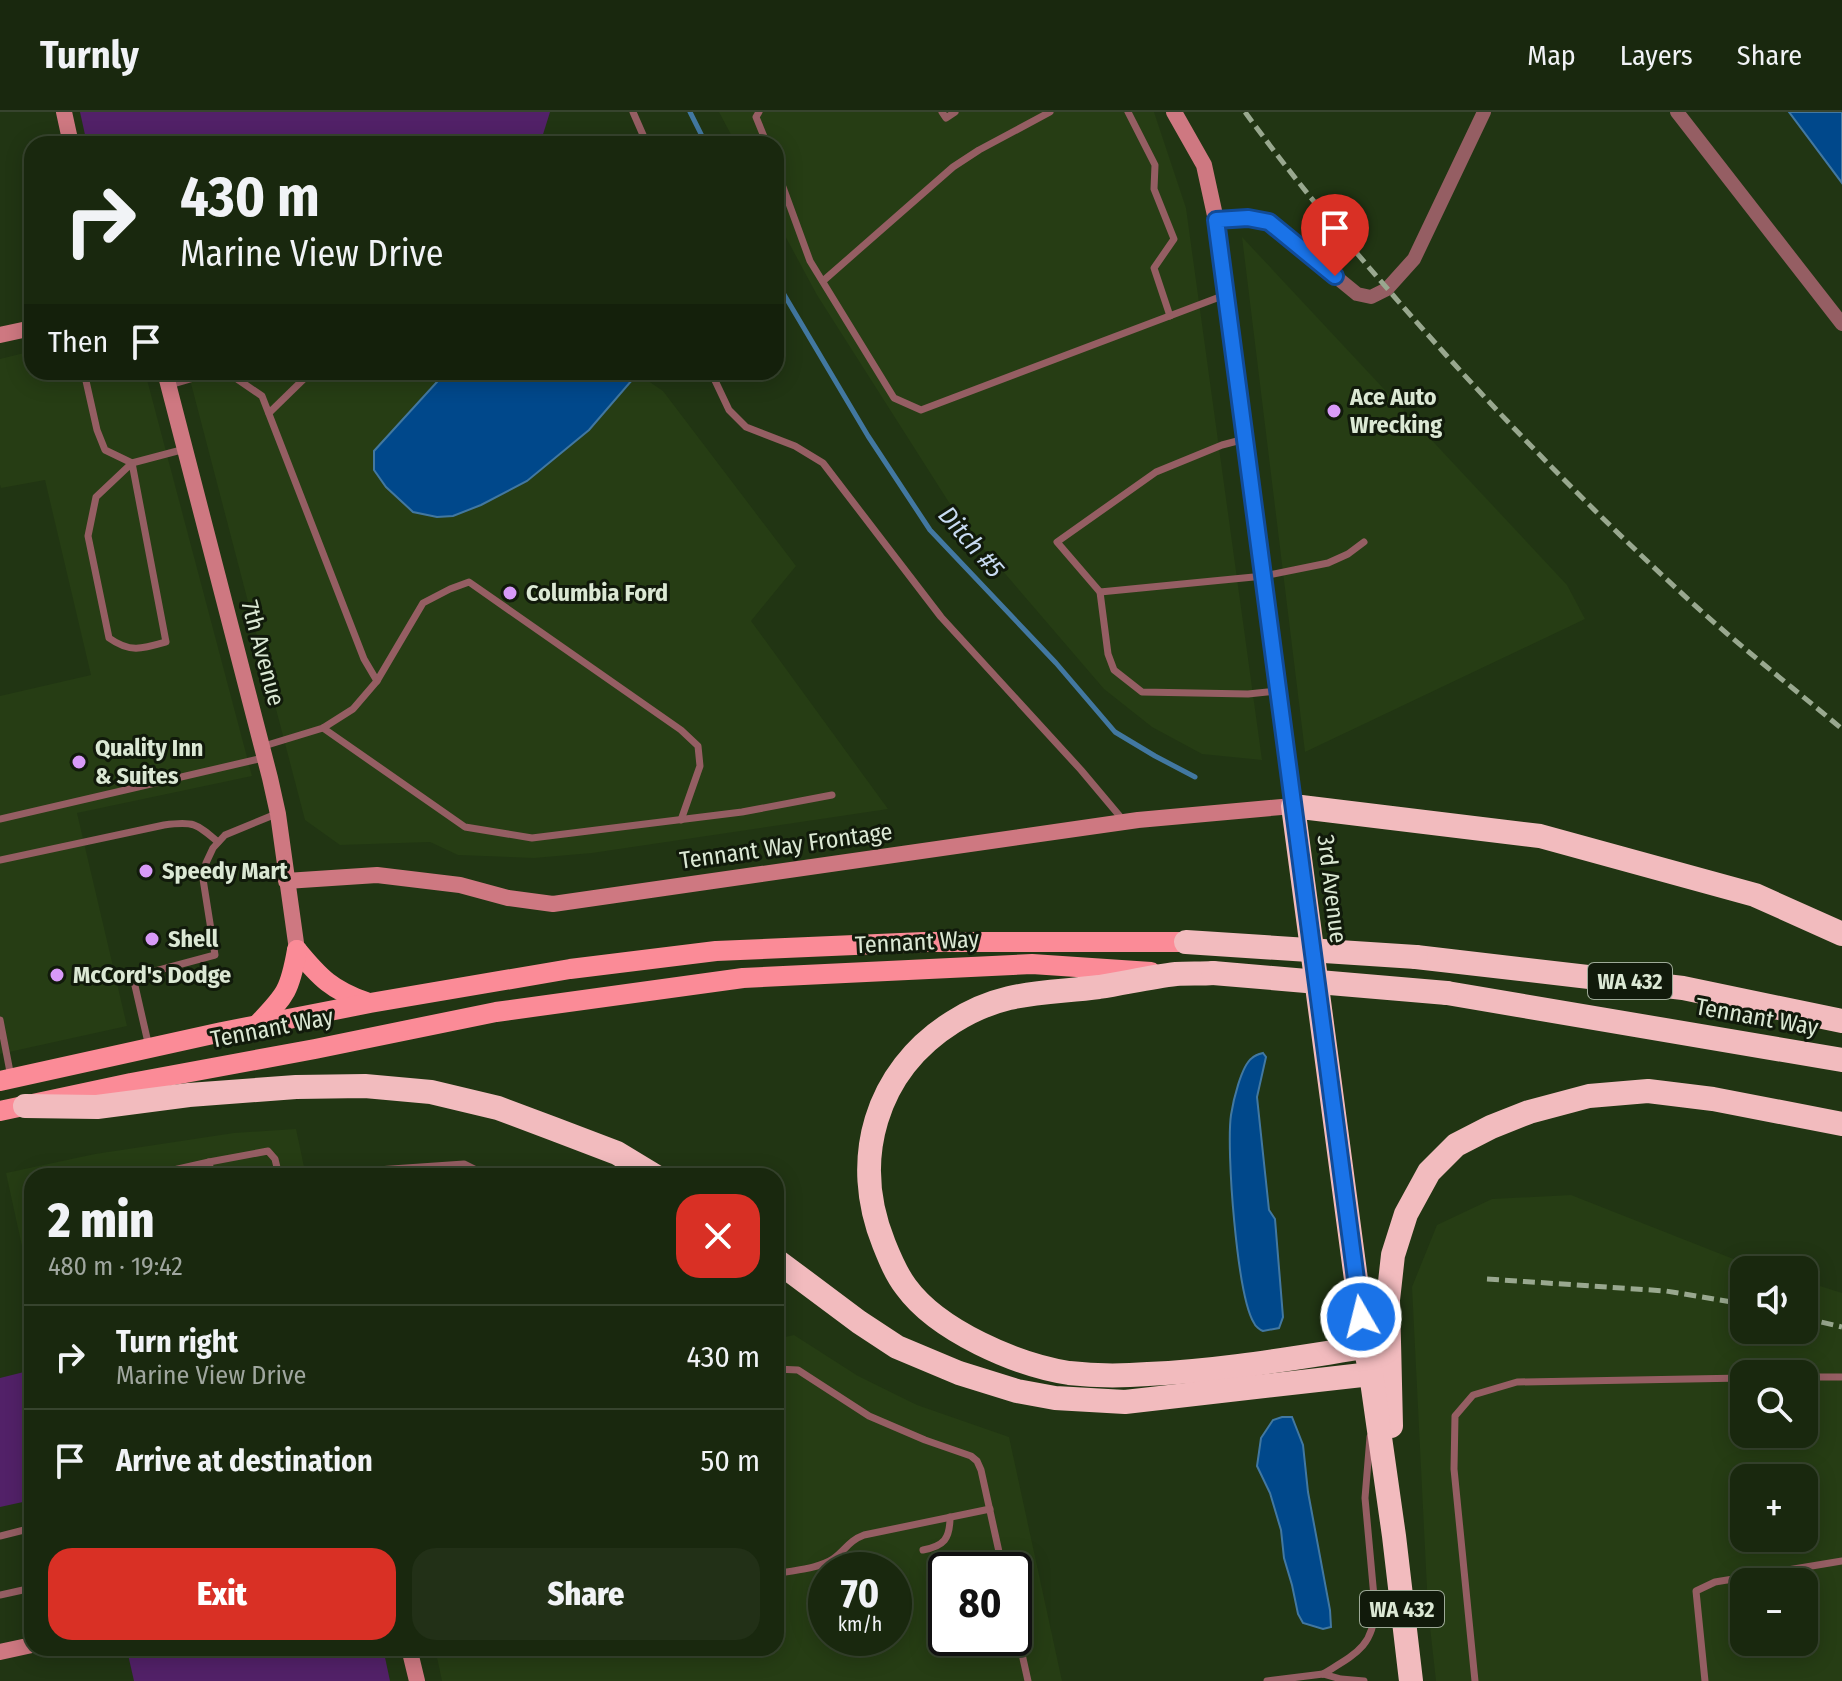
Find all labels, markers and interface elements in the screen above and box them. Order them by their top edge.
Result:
text: Turnly [40,32,139,78]
text: Map [1527,39,1576,72]
text: Layers [1620,39,1693,72]
text: Share [1737,39,1802,72]
text: 430 m [180,164,320,231]
icon: right [48,168,152,272]
pin [1301,194,1369,276]
icon: arrive [1313,206,1357,250]
text: Marine View Drive [180,232,444,276]
icon: arrive [124,320,168,364]
text: Then [48,324,108,360]
place label: Ace Auto Wrecking [1349,383,1442,439]
marker: Ace Auto Wrecking [1325,402,1343,420]
water label: Ditch #5 [932,500,1010,584]
place label: Columbia Ford [526,579,668,607]
marker: Columbia Ford [501,584,519,602]
street label: 7th Avenue [236,597,290,709]
place label: Quality Inn & Suites [95,734,203,790]
marker: Quality Inn & Suites [70,753,88,771]
street label: Tennant Way Frontage [678,817,894,875]
street label: 3rd Avenue [1311,833,1353,945]
place label: Speedy Mart [162,857,288,885]
marker: Speedy Mart [137,862,155,880]
place label: Shell [168,925,219,953]
street label: Tennant Way [854,925,980,959]
marker: Shell [143,930,161,948]
place label: McCord's Dodge [73,961,231,989]
road number: WA 432 [1588,963,1672,999]
marker: McCord's Dodge [48,966,66,984]
street label: Tennant Way [1693,992,1821,1042]
street label: Tennant Way [208,1002,336,1054]
text: 2 min [48,1192,154,1250]
button: close [676,1194,760,1278]
text: 480 m · 19:42 [48,1251,183,1282]
map controls [1730,1256,1818,1656]
button: sound [1730,1256,1818,1344]
position arrow [1319,1275,1403,1359]
text: Turn right [116,1324,238,1360]
icon: right [48,1335,92,1379]
text: 430 m [687,1339,760,1375]
text: Marine View Drive [116,1360,306,1391]
button: search [1730,1360,1818,1448]
icon: arrive [48,1439,92,1483]
text: Arrive at destination [116,1443,373,1479]
text: 50 m [700,1443,760,1479]
button: + [1730,1464,1818,1552]
button: Exit [48,1548,396,1640]
button: Share [412,1548,760,1640]
speed limit sign: 80 [928,1552,1032,1656]
button: − [1730,1568,1818,1656]
text: 70 [841,1570,879,1618]
road number: WA 432 [1360,1591,1444,1627]
text: km/h [838,1612,882,1636]

